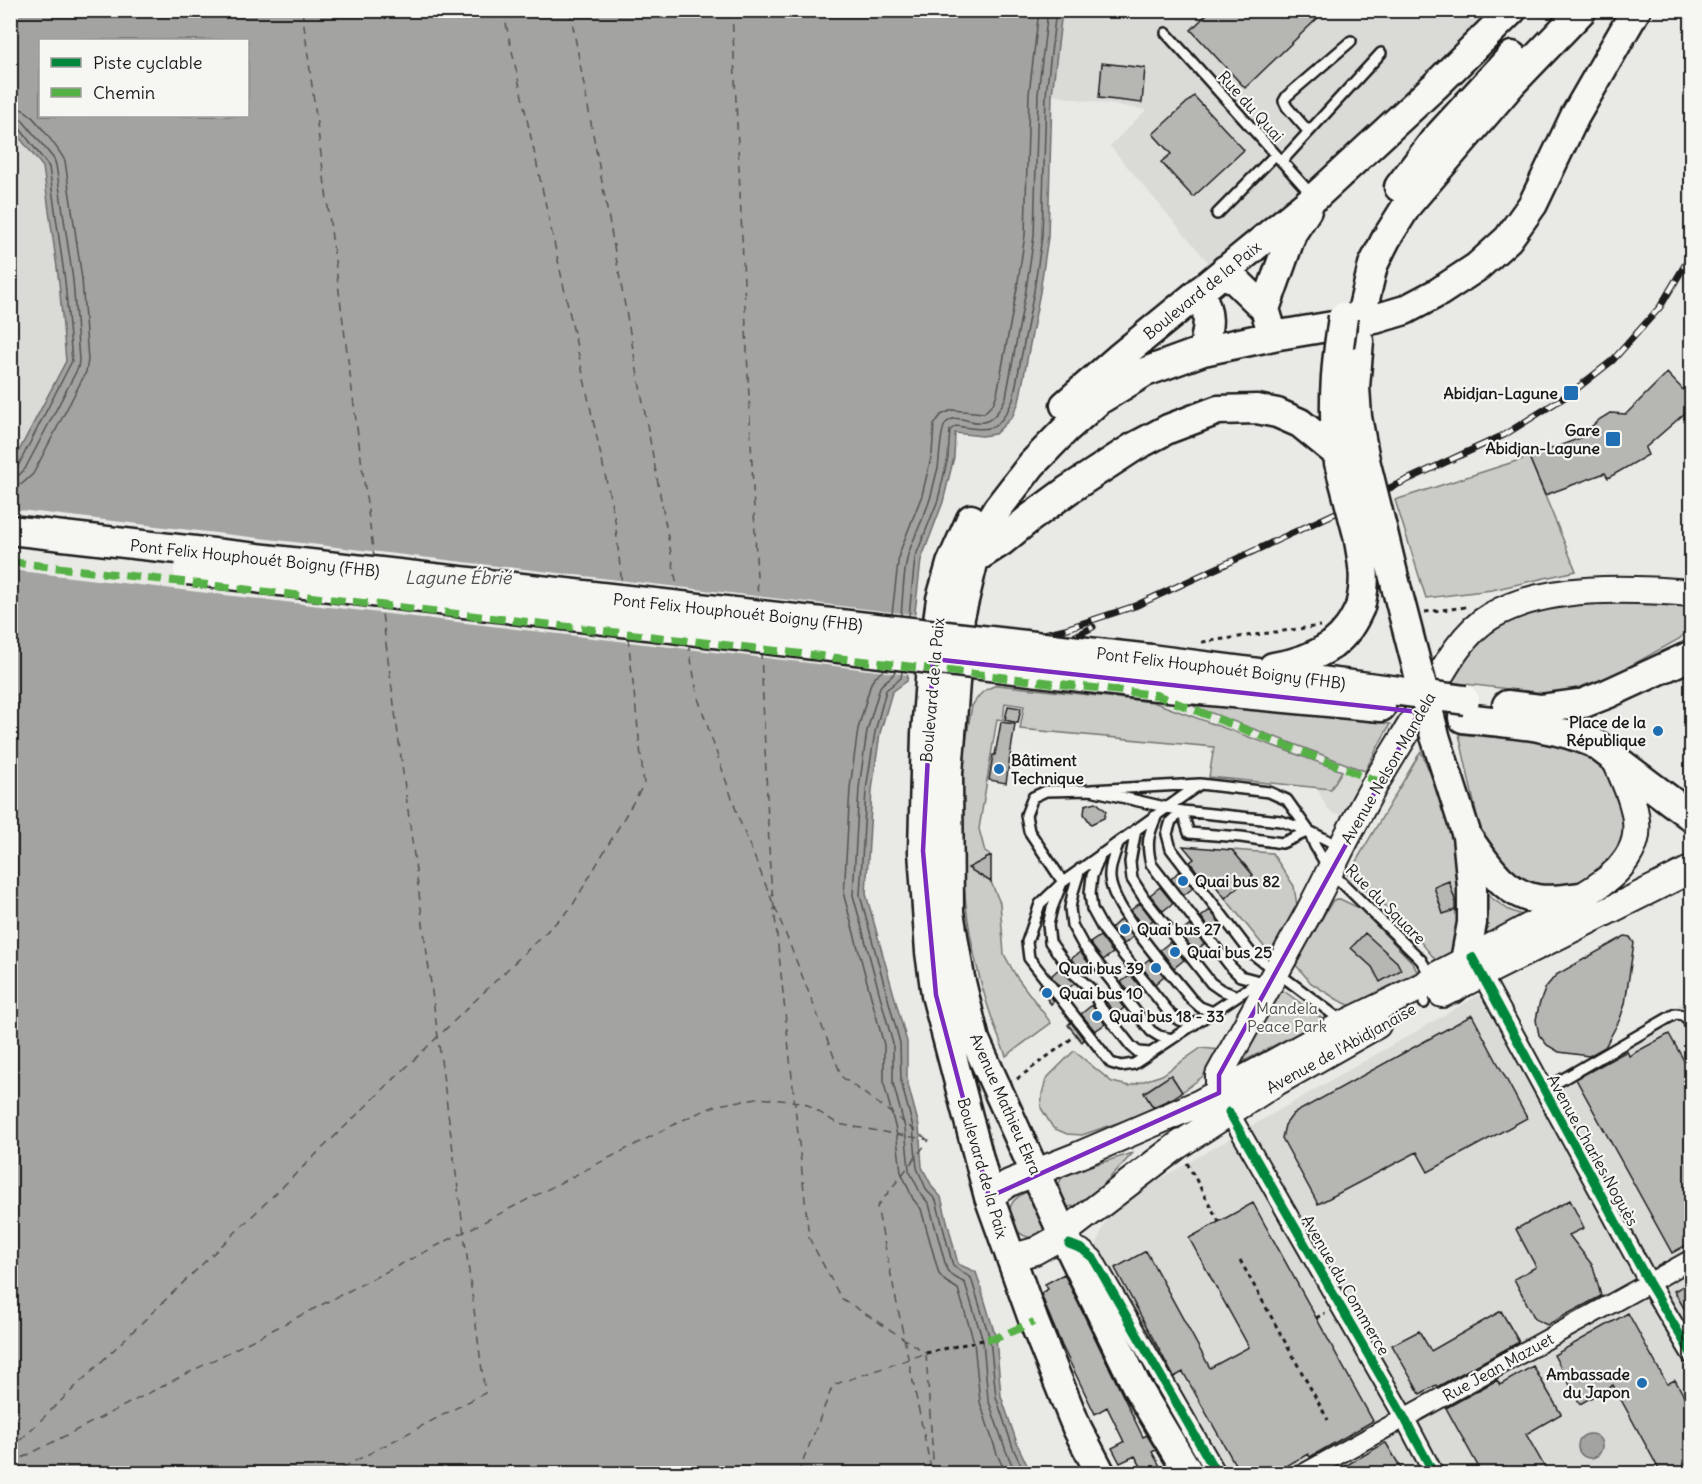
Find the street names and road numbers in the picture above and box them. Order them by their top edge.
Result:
street label: Rue du Quai [1214,66,1288,146]
street label: Boulevard de la Paix [1139,236,1265,344]
street label: Pont Felix Houphouét Boigny (FHB) [129,535,381,581]
street label: Pont Felix Houphouét Boigny (FHB) [612,589,864,635]
street label: Boulevard de la Paix [916,617,948,763]
street label: Pont Felix Houphouét Boigny (FHB) [1095,643,1347,693]
street label: Avenue Nelson Mandela [1336,689,1440,847]
street label: Rue du Square [1342,860,1430,948]
street label: Avenue de l'Abidjanaise [1263,999,1419,1097]
street label: Avenue Mathieu Ekra [966,1030,1046,1178]
street label: Avenue Charles Noguès [1543,1071,1643,1229]
street label: Boulevard de la Paix [953,1095,1013,1241]
street label: Avenue du Commerce [1298,1211,1394,1359]
street label: Rue Jean Mazuet [1439,1328,1557,1406]

